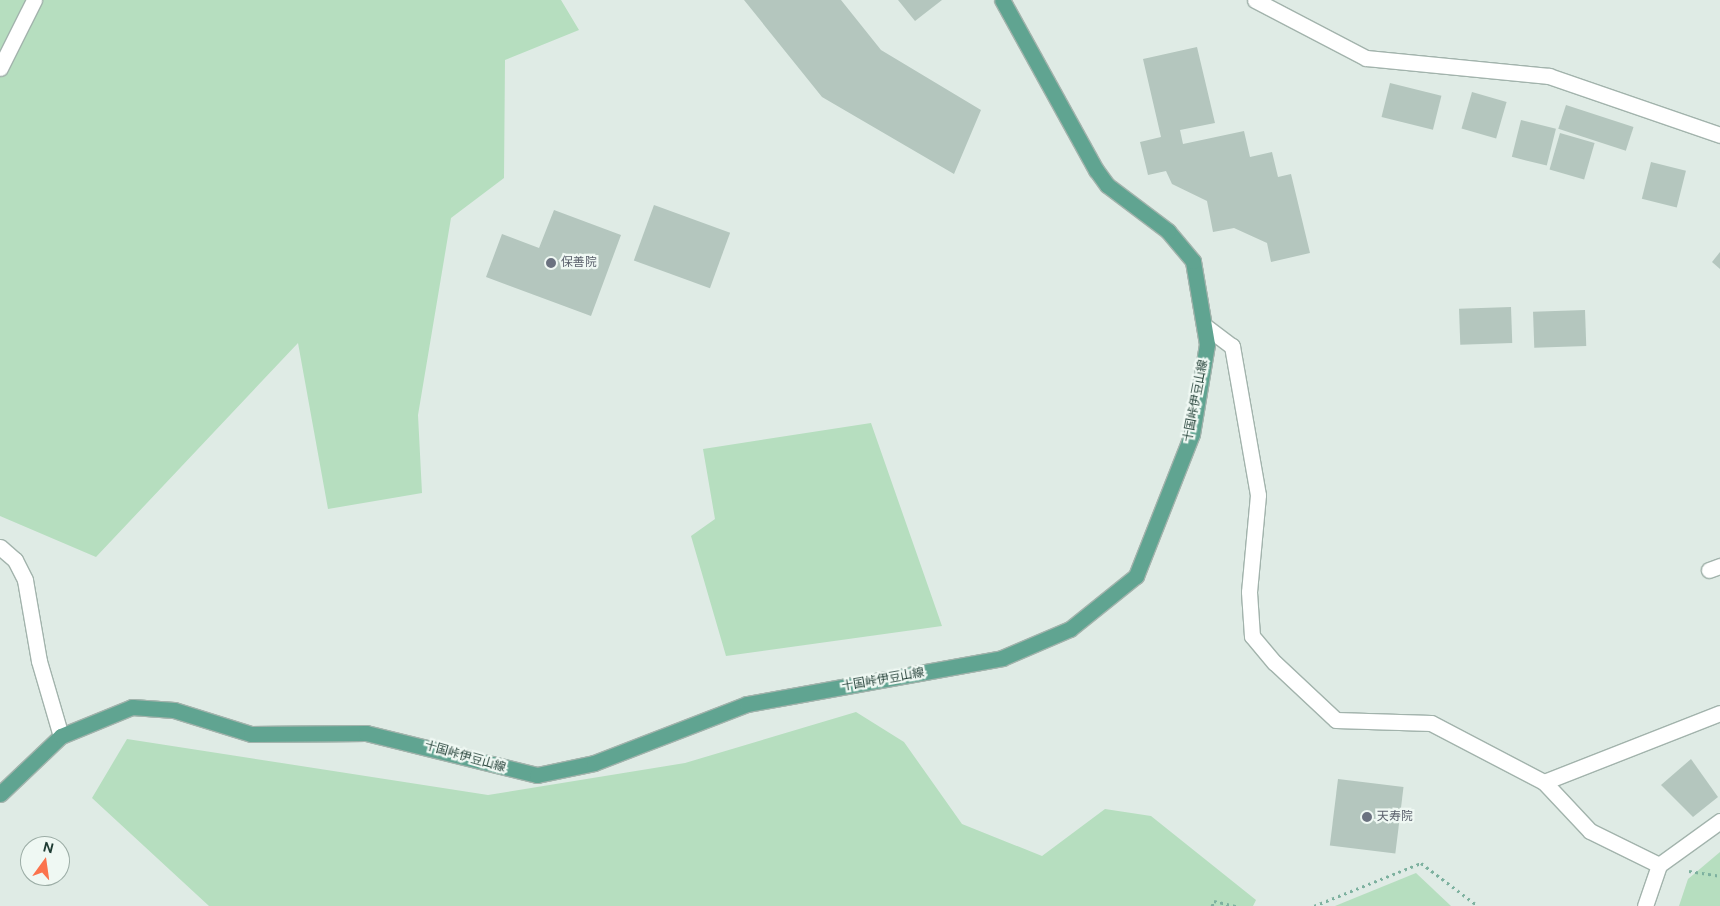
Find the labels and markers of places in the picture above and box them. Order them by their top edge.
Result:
place label: 保善院 [561,256,597,270]
marker: 保善院 [545,257,557,269]
place label: 天寿院 [1377,810,1413,824]
marker: 天寿院 [1361,811,1373,823]

